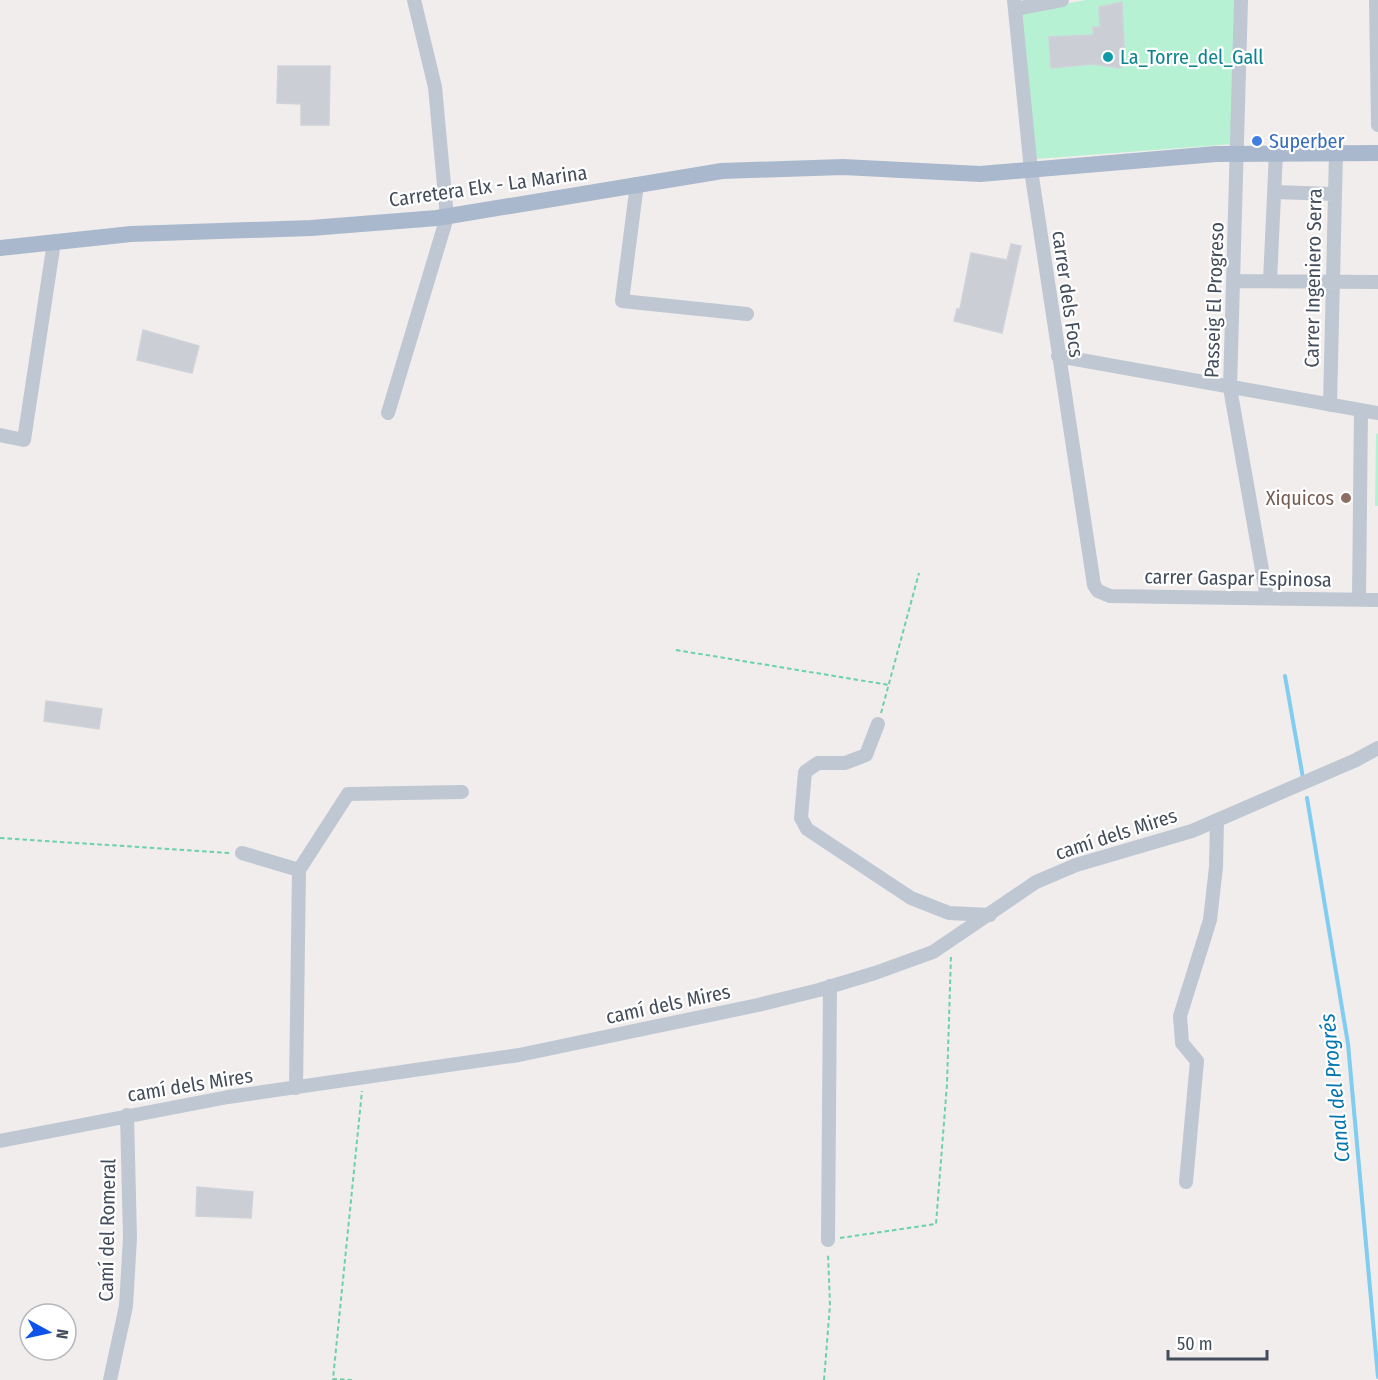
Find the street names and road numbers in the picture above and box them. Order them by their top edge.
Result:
street label: Carretera Elx - La Marina [387,160,589,212]
street label: Carrer Ingeniero Serra [1299,188,1327,368]
street label: Passeig El Progreso [1199,222,1229,378]
street label: carrer dels Focs [1047,229,1089,359]
street label: carrer Gaspar Espinosa [1144,564,1332,592]
street label: camí dels Mires [1052,803,1180,865]
street label: camí dels Mires [604,979,732,1029]
street label: camí dels Mires [126,1063,254,1107]
street label: Camí del Romeral [94,1158,120,1302]

